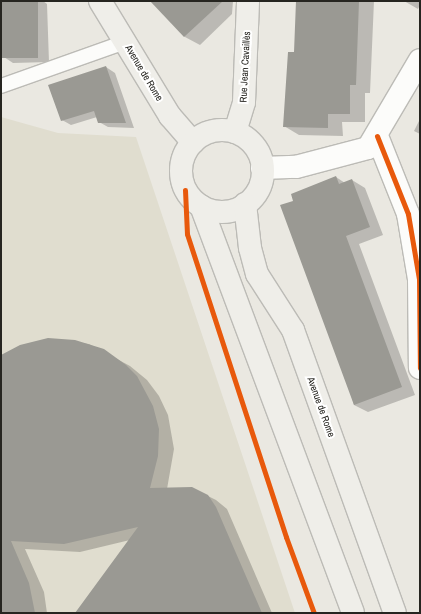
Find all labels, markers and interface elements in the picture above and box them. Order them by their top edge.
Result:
street label: Rue Jean Cavaillès [237,31,253,103]
street label: Avenue de Rome [123,43,165,103]
street label: Avenue de Rome [305,375,337,439]

